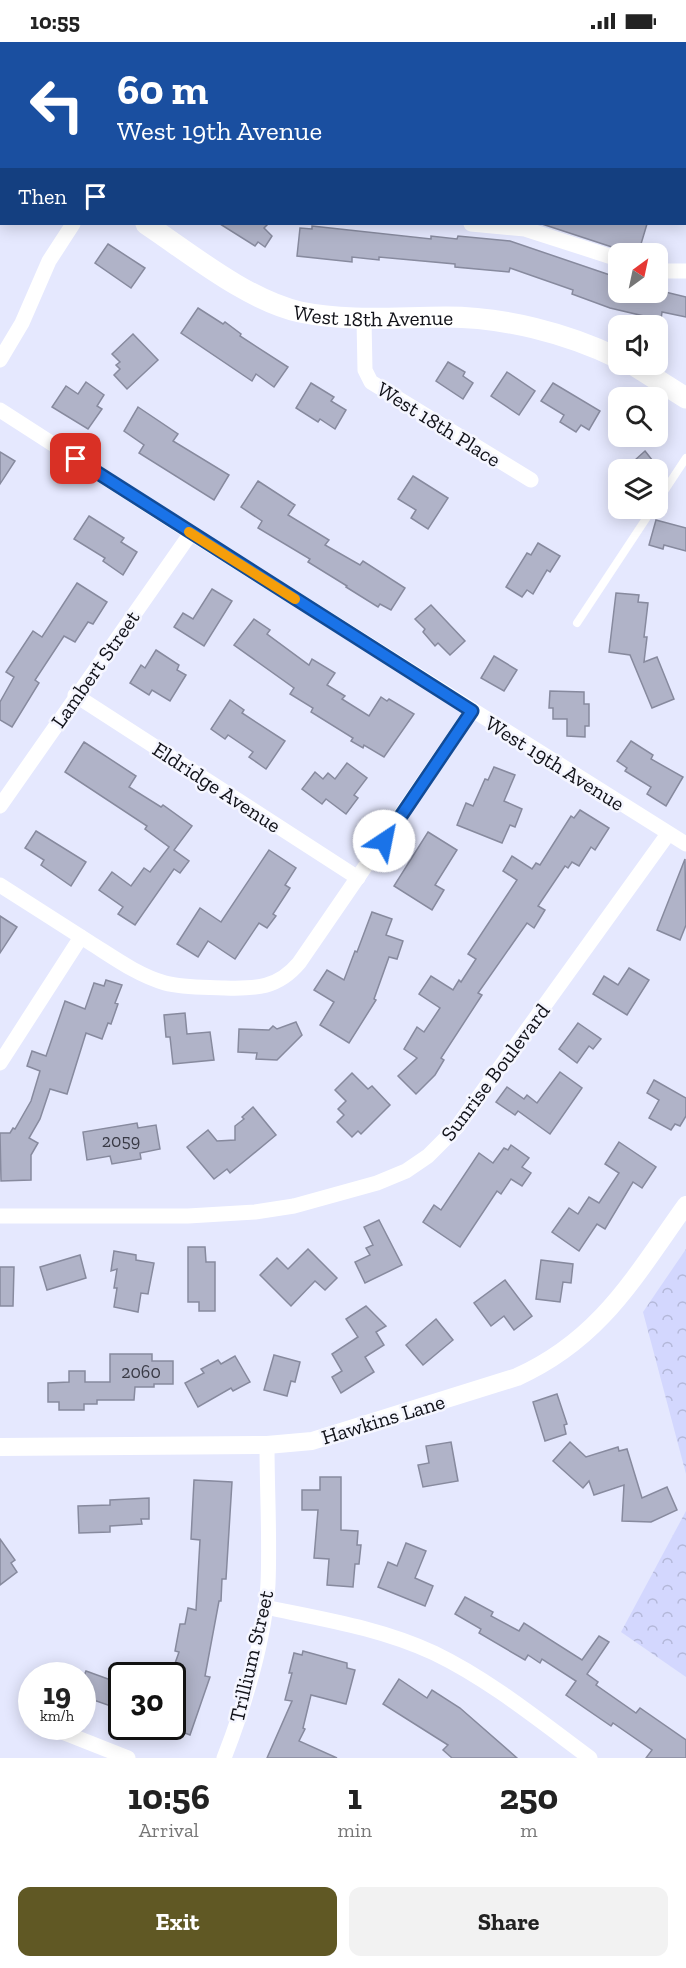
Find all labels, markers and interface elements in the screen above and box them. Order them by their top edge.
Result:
text: 10:55 [30,8,80,35]
text: 60 m [117,64,208,115]
icon: left [18,66,96,144]
text: West 19th Avenue [117,115,322,147]
icon: arrive [79,180,112,213]
text: Then [18,183,67,210]
north arrow [608,243,668,303]
map controls [608,243,668,519]
street label: West 18th Avenue [292,299,453,331]
button: sound [608,315,668,375]
street label: West 18th Place [373,376,506,472]
button: search [608,387,668,447]
pin [50,433,101,484]
icon: arrive [59,442,92,475]
button: layers [608,459,668,519]
street label: Lambert Street [45,605,145,732]
street label: West 19th Avenue [481,710,629,816]
street label: Eldridge Avenue [148,736,286,838]
position arrow [352,809,416,873]
street label: Sunrise Boulevard [435,998,555,1145]
house number: 2059 [102,1130,140,1152]
house number: 2060 [121,1361,161,1383]
street label: Hawkins Lane [318,1388,448,1450]
street label: Trillium Street [224,1587,278,1724]
speed limit sign: 30 [108,1662,186,1740]
text: 19 [43,1676,71,1712]
text: km/h [40,1707,74,1725]
text: 10:56 [128,1775,210,1818]
text: 1 [347,1775,362,1818]
text: 250 [500,1775,558,1818]
text: Arrival [139,1818,199,1842]
text: min [338,1818,372,1842]
text: m [520,1818,538,1842]
button: Exit [18,1887,337,1956]
button: Share [349,1887,668,1956]

